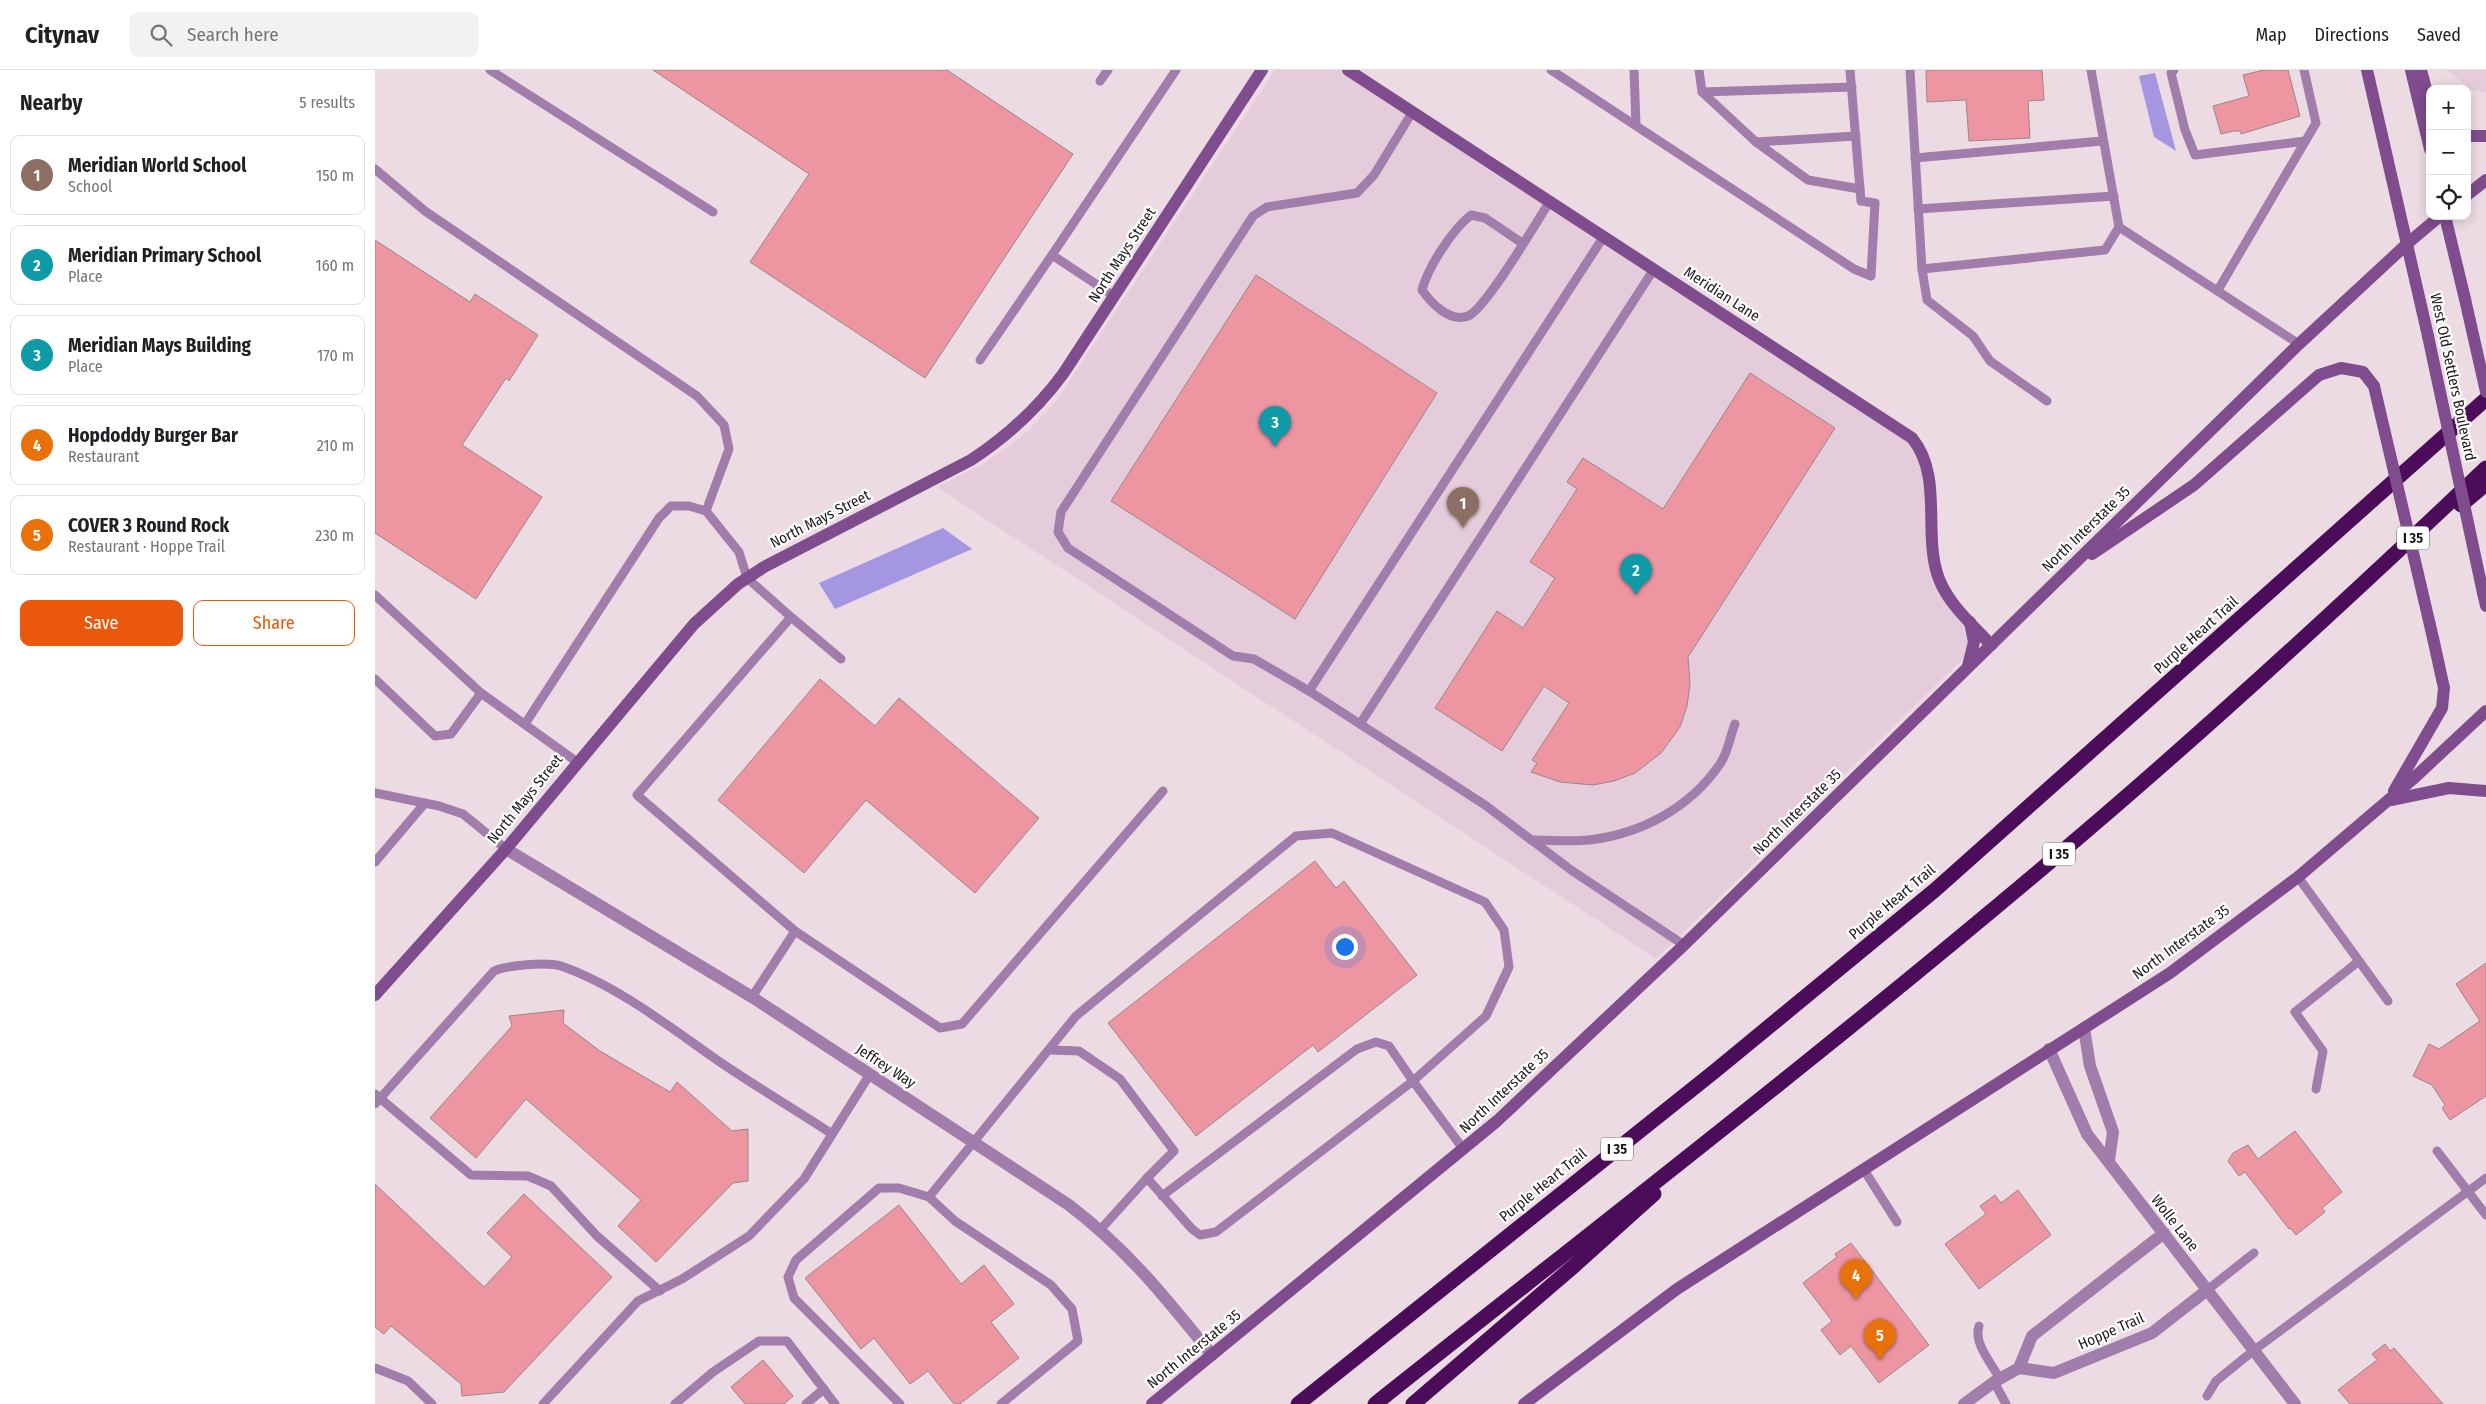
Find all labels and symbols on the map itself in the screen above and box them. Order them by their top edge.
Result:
street label: North Mays Street [1085,204,1159,306]
street label: Meridian Lane [1681,263,1763,325]
street label: West Old Settlers Boulevard [2426,292,2480,462]
pin: 3 [1259,406,1291,447]
street label: North Interstate 35 [2038,482,2134,576]
street label: North Mays Street [767,486,873,552]
pin: 1 [1447,487,1479,528]
road number: I 35 [2397,526,2429,549]
pin: 2 [1620,554,1652,595]
street label: Purple Heart Trail [2150,592,2242,678]
street label: North Mays Street [483,751,567,847]
street label: North Interstate 35 [1749,765,1845,859]
road number: I 35 [2043,842,2075,866]
street label: Purple Heart Trail [1845,861,1939,943]
street label: North Interstate 35 [2129,901,2233,983]
your location [1332,934,1358,960]
street label: Jeffrey Way [853,1040,920,1092]
street label: North Interstate 35 [1456,1045,1552,1137]
road number: I 35 [1601,1138,1633,1160]
street label: Purple Heart Trail [1496,1144,1590,1226]
street label: Wolle Lane [2147,1191,2203,1255]
pin: 4 [1840,1259,1872,1300]
street label: North Interstate 35 [1144,1306,1245,1392]
street label: Hoppe Trail [2075,1308,2147,1354]
pin: 5 [1864,1319,1896,1360]

